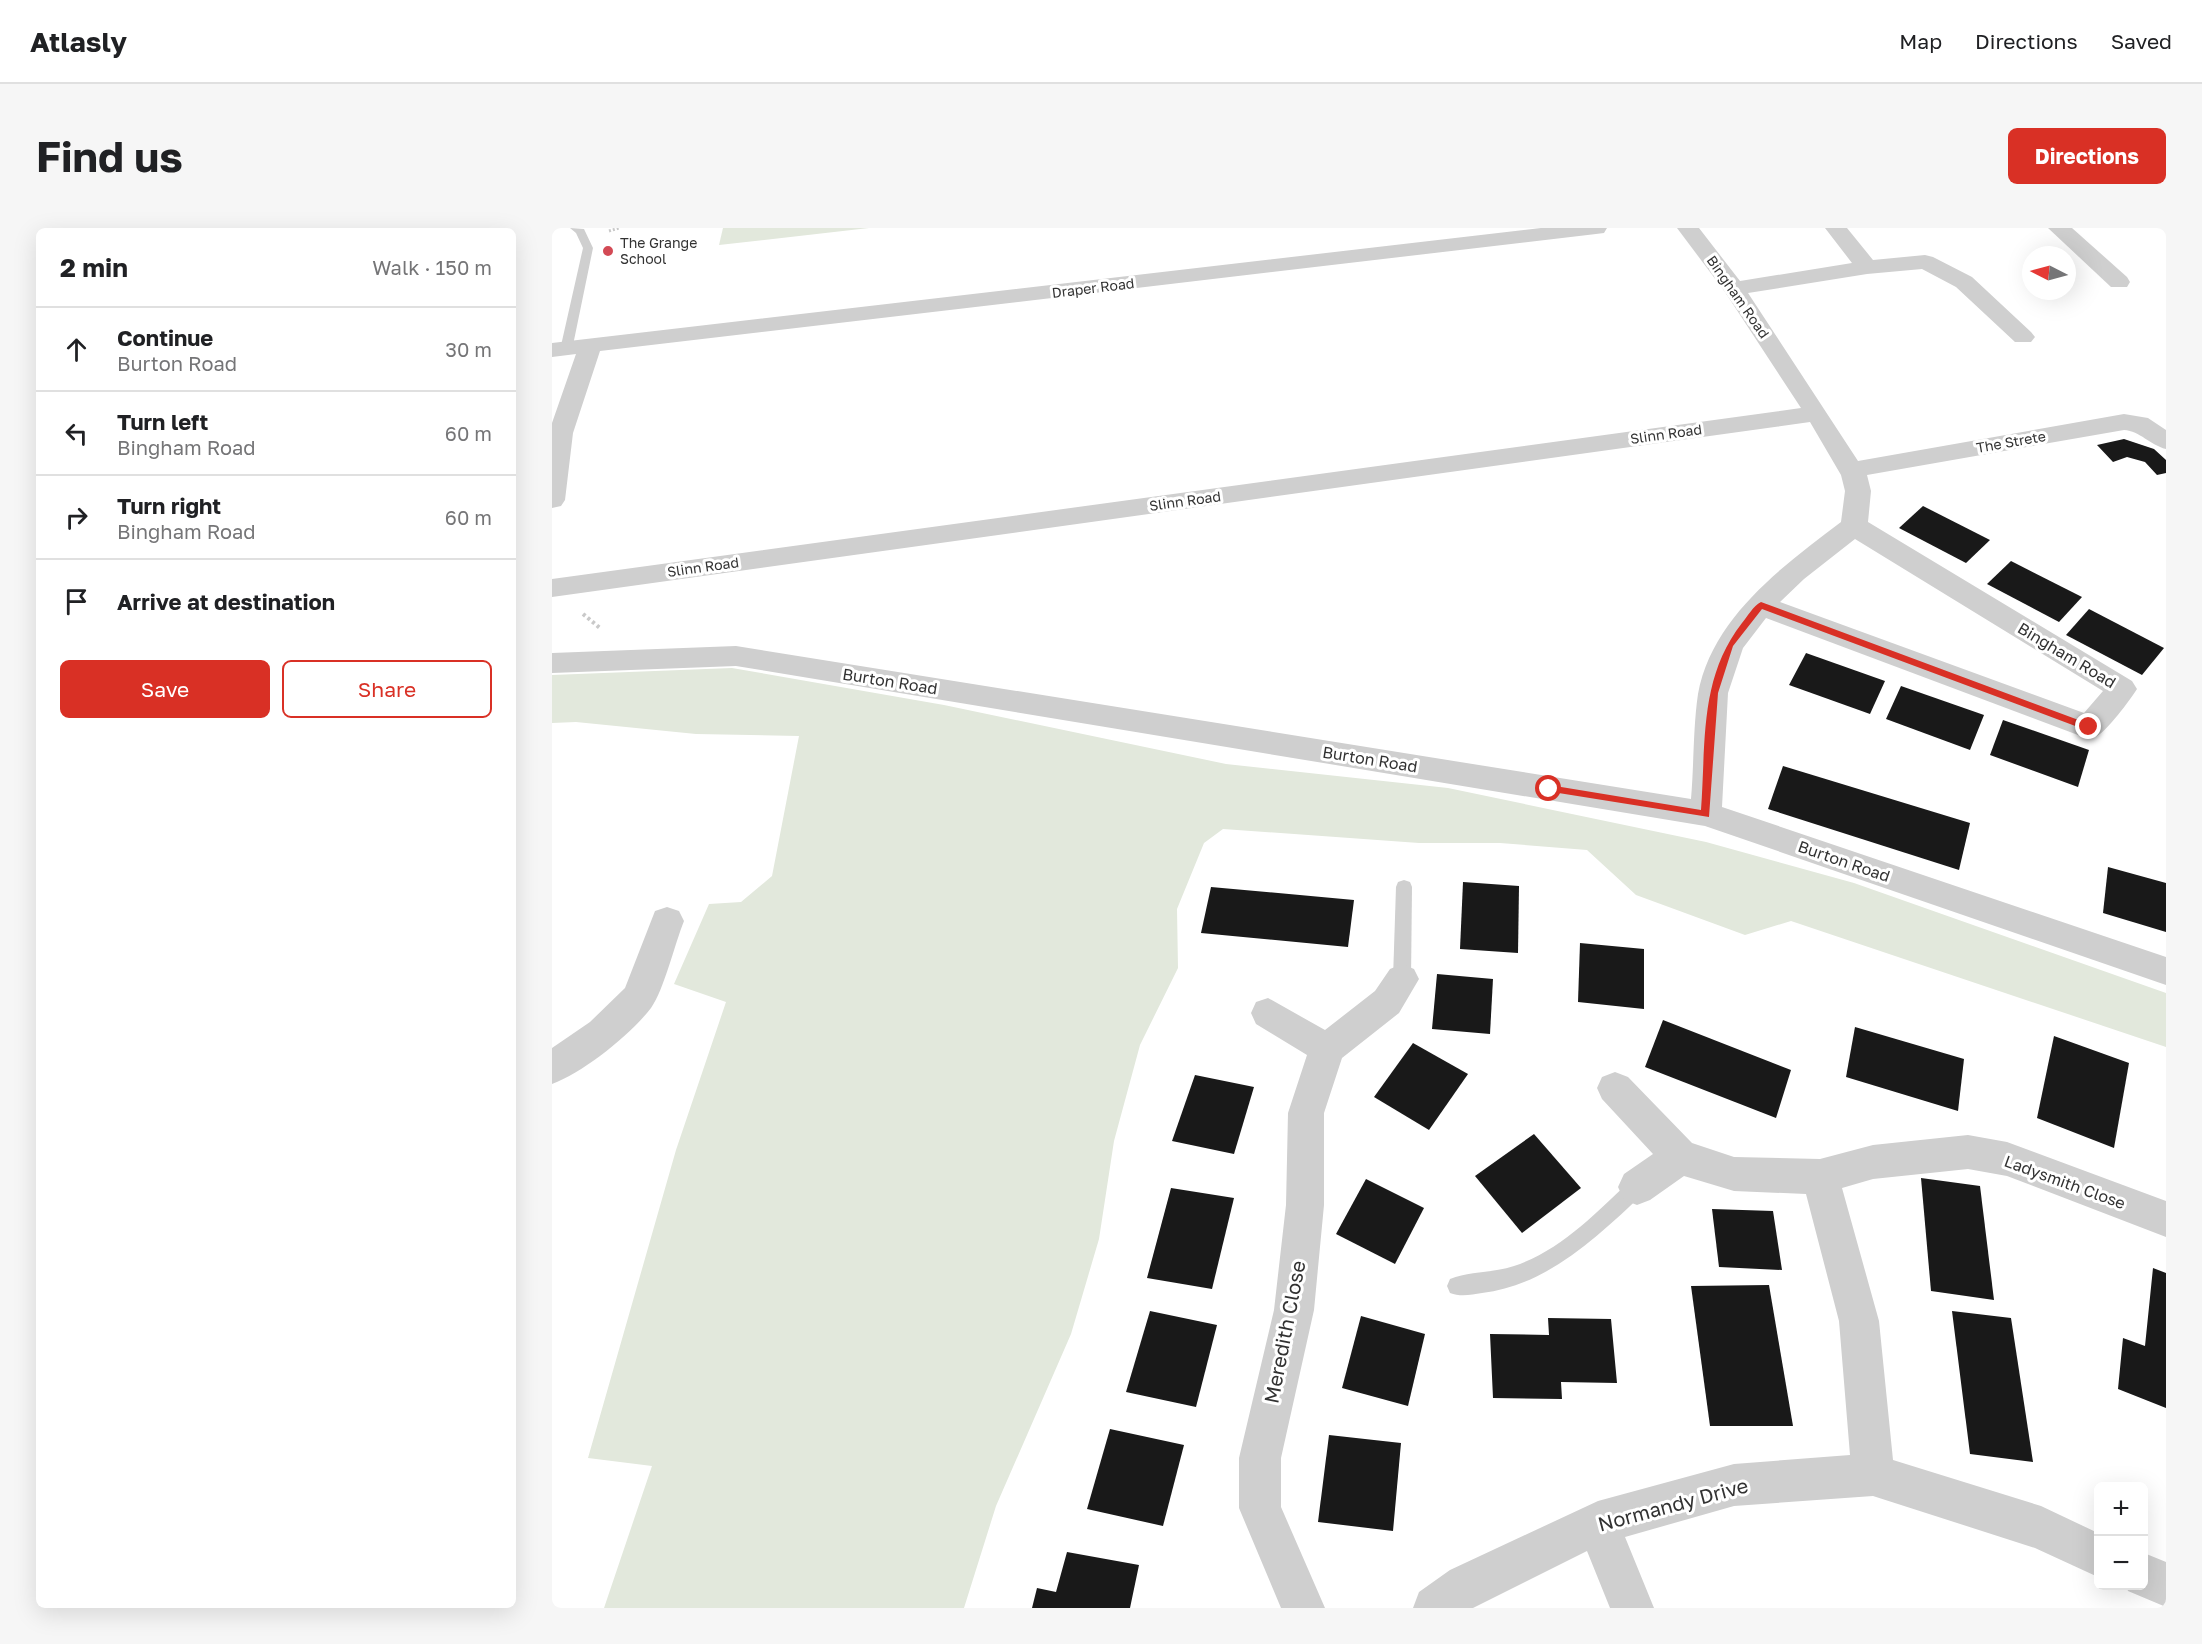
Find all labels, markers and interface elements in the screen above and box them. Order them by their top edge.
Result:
text: Atlasly [30,25,127,58]
text: Map [1899,28,1942,54]
text: Directions [1975,28,2078,54]
text: Saved [2111,28,2172,54]
button: Directions [2008,128,2166,184]
text: Find us [36,131,183,181]
place label: The Grange School [620,234,697,267]
marker: The Grange School [601,244,615,258]
north arrow [2022,246,2076,300]
text: 2 min [60,252,128,283]
street label: Bingham Road [1704,252,1773,341]
text: Walk · 150 m [372,255,492,279]
street label: Draper Road [1051,274,1135,301]
text: Continue [117,324,213,351]
icon: ahead [60,333,93,366]
text: 30 m [445,337,492,361]
text: Burton Road [117,351,237,375]
text: Turn left [117,408,208,435]
icon: left [60,417,93,450]
street label: Slinn Road [1629,420,1703,447]
text: 60 m [445,421,492,445]
street label: The Strete [1975,427,2047,456]
text: Bingham Road [117,435,256,459]
street label: Slinn Road [1148,487,1222,514]
text: Turn right [117,492,221,519]
icon: right [60,501,93,534]
text: 60 m [445,505,492,529]
text: Bingham Road [117,519,256,543]
street label: Slinn Road [666,553,740,580]
icon: arrive [60,585,93,618]
text: Arrive at destination [117,588,335,615]
street label: Bingham Road [2014,618,2120,692]
button: Save [60,660,270,718]
button: Share [282,660,492,718]
street label: Burton Road [841,664,939,698]
route end [2075,713,2101,739]
street label: Burton Road [1321,742,1419,776]
route start [1535,775,1561,801]
street label: Burton Road [1795,836,1893,886]
street label: Ladysmith Close [2002,1151,2128,1213]
street label: Meredith Close [1258,1258,1310,1405]
street label: Normandy Drive [1595,1472,1750,1536]
map controls [2094,1482,2148,1590]
button: + [2094,1482,2148,1536]
button: − [2094,1536,2148,1590]

